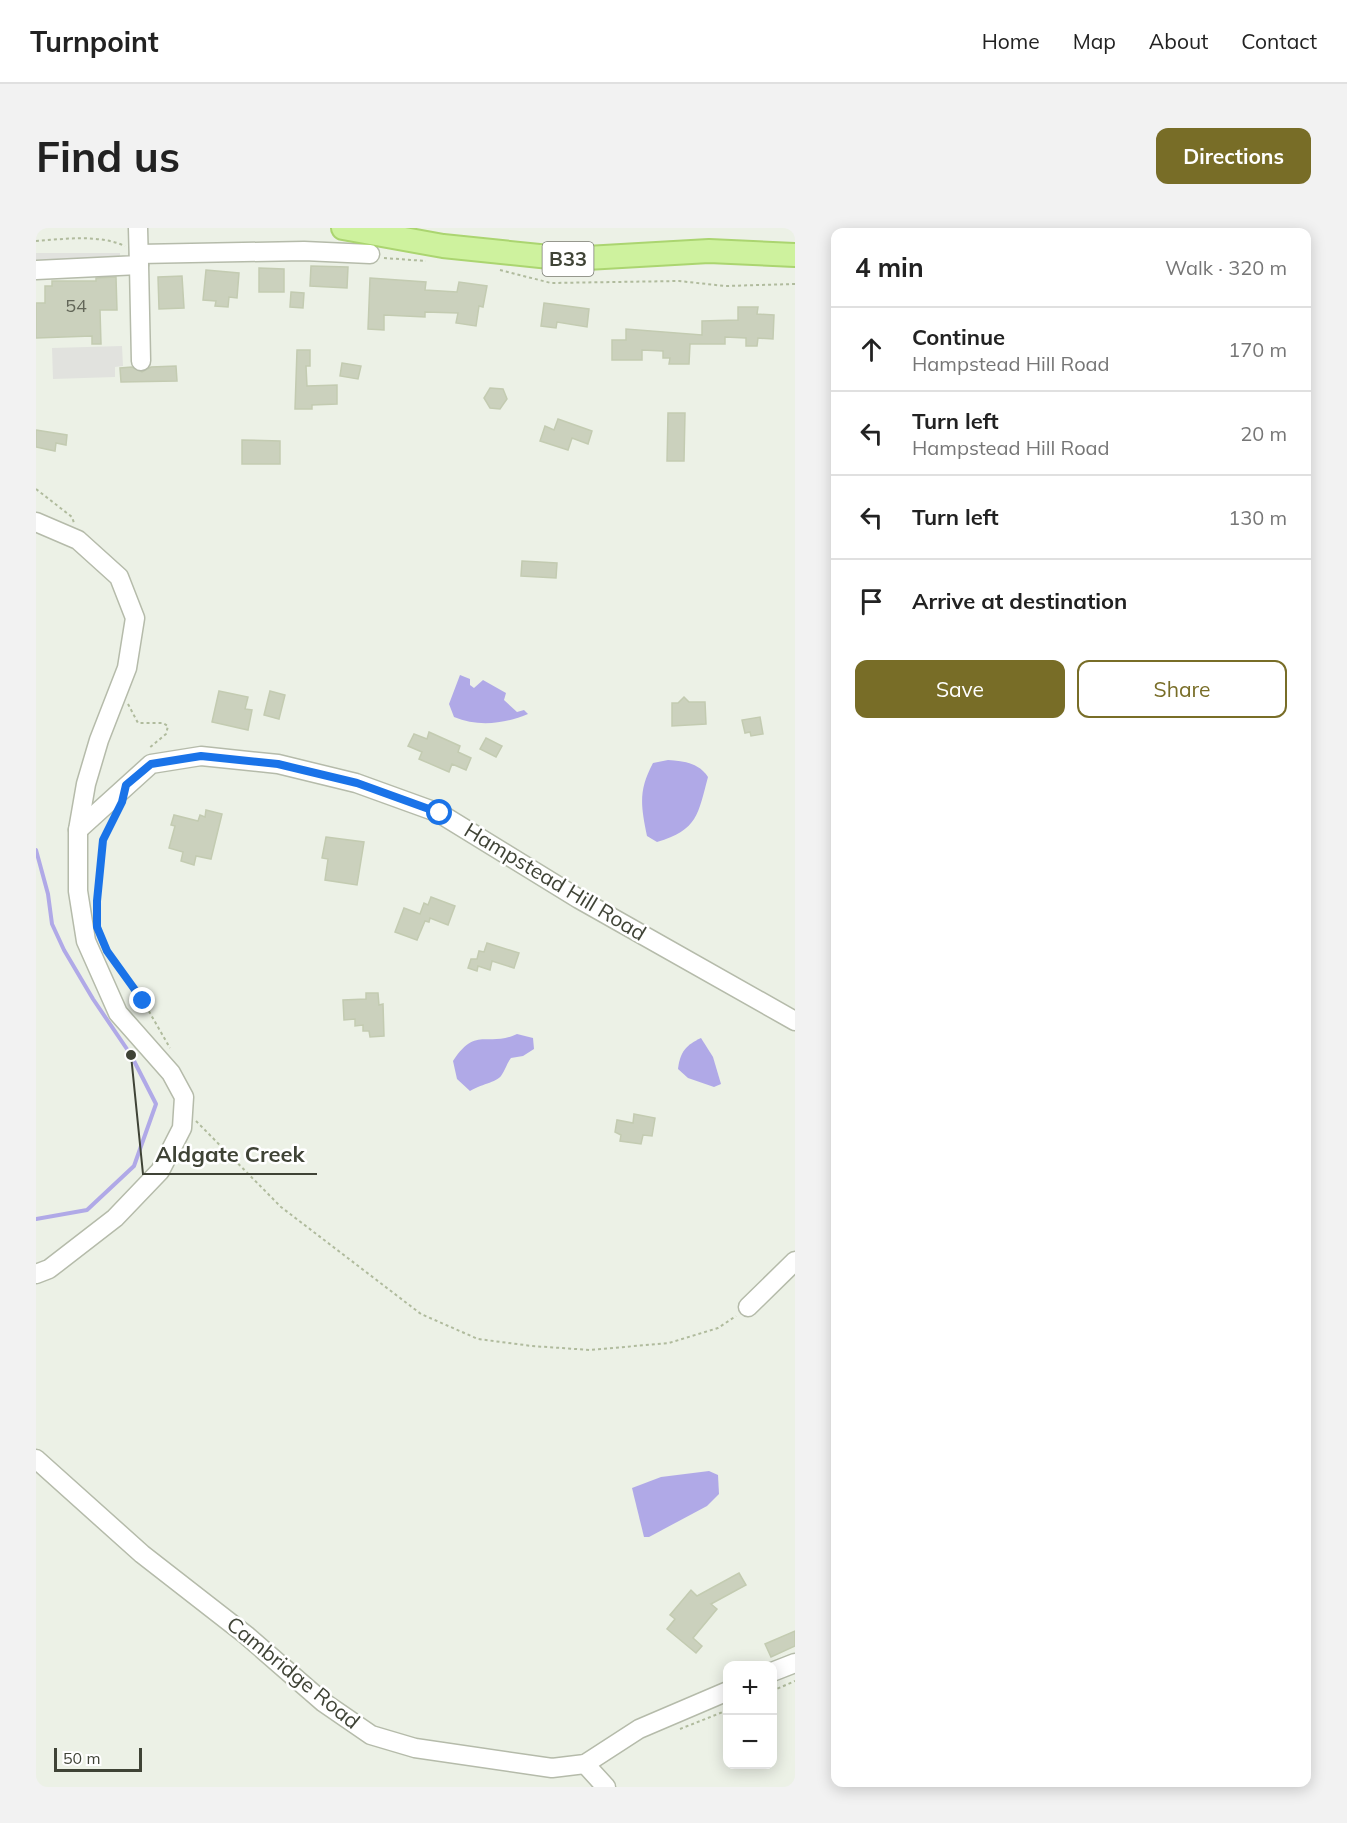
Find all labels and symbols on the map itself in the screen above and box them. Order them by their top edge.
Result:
road number: B33 [542,242,594,276]
house number: 54 [65,294,87,317]
route start [426,799,452,825]
street label: Hampstead Hill Road [460,817,651,946]
route end [129,987,155,1013]
callout: Aldgate Creek [143,1134,317,1174]
text: Aldgate Creek [155,1140,306,1168]
street label: Cambridge Road [222,1611,366,1734]
scale bar [54,1745,142,1772]

